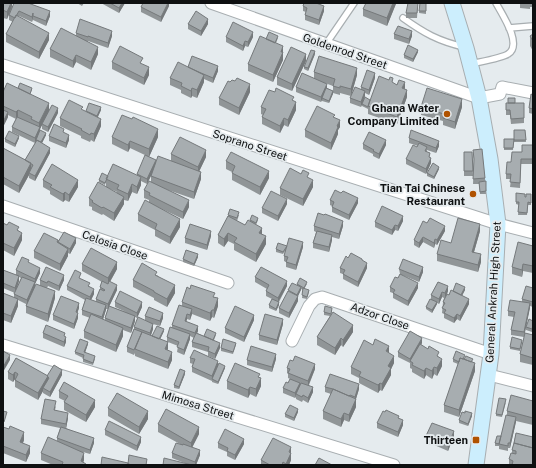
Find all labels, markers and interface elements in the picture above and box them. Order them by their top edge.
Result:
street label: Goldenrod Street [301,31,389,71]
place label: Ghana Water Company Limited [348,102,439,127]
marker: Ghana Water Company Limited [442,109,452,119]
street label: Soprano Street [211,127,289,163]
place label: Tian Tai Chinese Restaurant [380,182,465,207]
marker: Tian Tai Chinese Restaurant [468,189,478,199]
street label: General Ankrah High Street [483,221,503,363]
street label: Celosia Close [81,228,149,262]
street label: Adzor Close [349,300,411,332]
street label: Mimosa Street [161,388,235,422]
place label: Thirteen [424,434,468,446]
marker: Thirteen [471,435,481,445]

